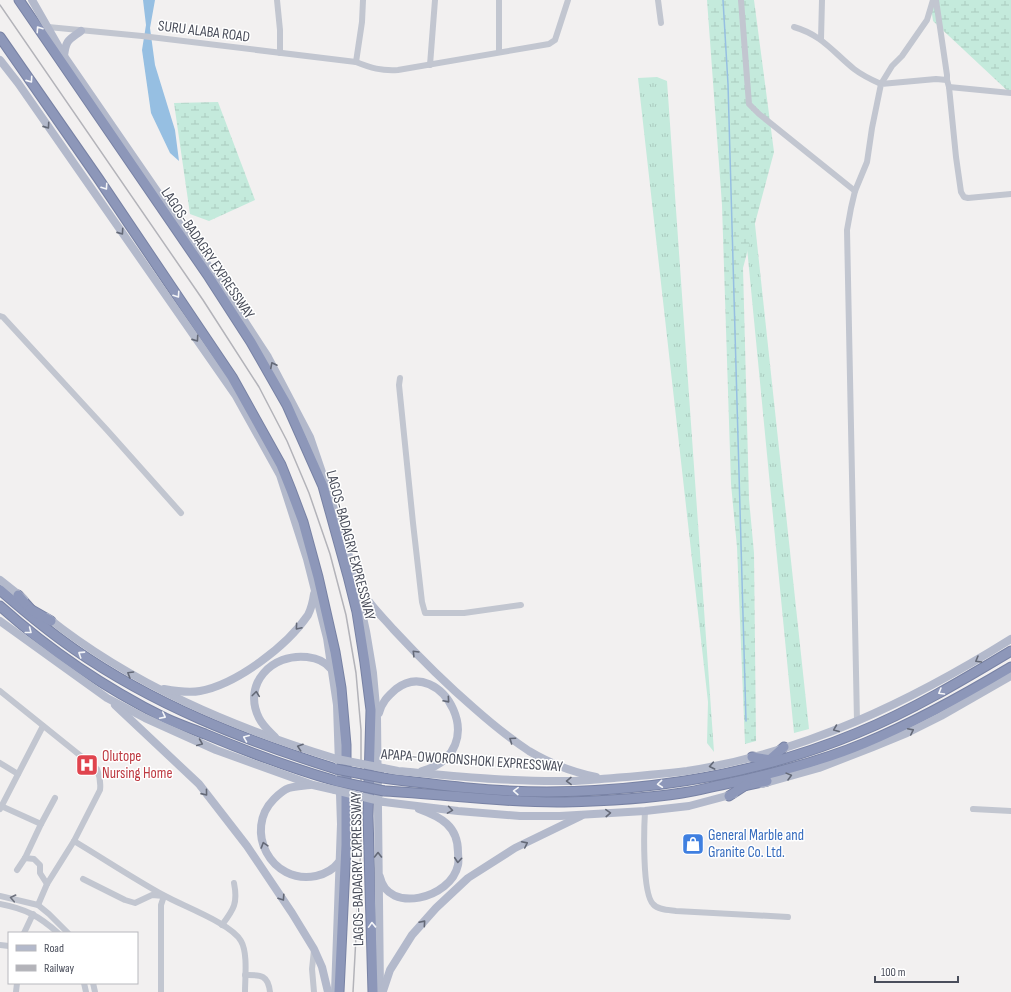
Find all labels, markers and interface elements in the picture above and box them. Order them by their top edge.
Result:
street label: SURU ALABA ROAD [157,16,251,47]
one-way arrow [36,26,44,33]
one-way arrow [25,76,33,83]
one-way arrow [42,121,49,128]
one-way arrow [100,183,107,190]
street label: LAGOS-BADAGRY EXPRESSWAY [157,184,259,323]
one-way arrow [117,228,124,235]
one-way arrow [172,290,179,297]
one-way arrow [191,335,199,342]
one-way arrow [270,362,277,369]
street label: LAGOS-BADAGRY EXPRESSWAY [321,468,380,623]
one-way arrow [296,622,303,629]
one-way arrow [25,627,32,634]
one-way arrow [413,650,420,658]
one-way arrow [78,651,85,659]
one-way arrow [975,655,982,662]
one-way arrow [127,671,134,678]
one-way arrow [938,687,945,694]
one-way arrow [251,691,260,697]
one-way arrow [443,695,450,702]
one-way arrow [158,711,166,719]
one-way arrow [833,725,840,733]
one-way arrow [906,728,914,736]
one-way arrow [243,735,250,743]
one-way arrow [195,738,203,746]
one-way arrow [510,738,517,745]
one-way arrow [297,743,304,752]
street label: APAPA-OWORONSHOKI EXPRESSWAY [379,745,564,776]
place label: Olutope Nursing Home [102,747,172,783]
hospital icon: Olutope Nursing Home [74,752,100,778]
one-way arrow [709,761,715,770]
one-way arrow [785,772,792,781]
one-way arrow [566,777,572,785]
one-way arrow [657,779,663,788]
one-way arrow [513,787,519,795]
one-way arrow [201,788,208,795]
street label: LAGOS-BADAGRY EXPRESSWAY [347,791,368,946]
one-way arrow [447,805,453,814]
one-way arrow [605,809,611,818]
place label: General Marble and Granite Co. Ltd. [708,826,804,862]
shop icon: General Marble and Granite Co. Ltd. [680,831,706,857]
one-way arrow [521,841,528,848]
one-way arrow [260,842,269,849]
one-way arrow [374,852,382,858]
one-way arrow [453,857,462,863]
one-way arrow [277,894,285,901]
one-way arrow [10,895,16,903]
one-way arrow [418,920,425,927]
one-way arrow [367,922,376,928]
legend [8,932,138,984]
text: Road [44,941,64,956]
scale bar [875,958,958,984]
text: Railway [44,961,75,976]
text: 100 m [881,965,906,980]

